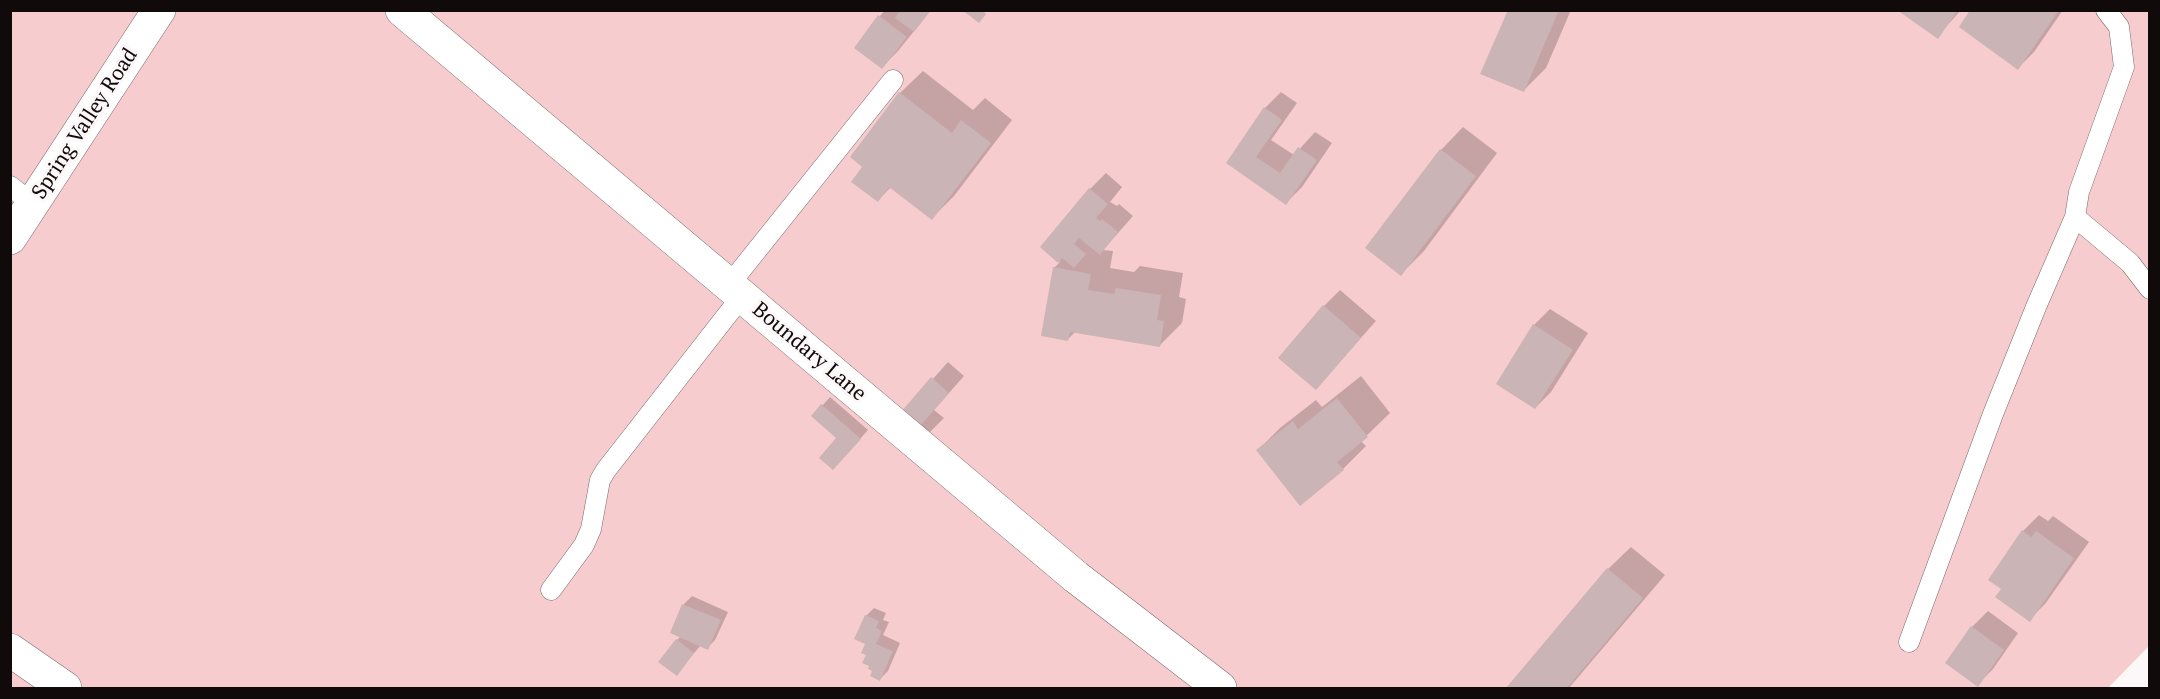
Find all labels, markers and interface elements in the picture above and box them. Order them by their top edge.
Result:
street label: Spring Valley Road [27,44,143,204]
street label: Boundary Lane [747,297,871,407]

